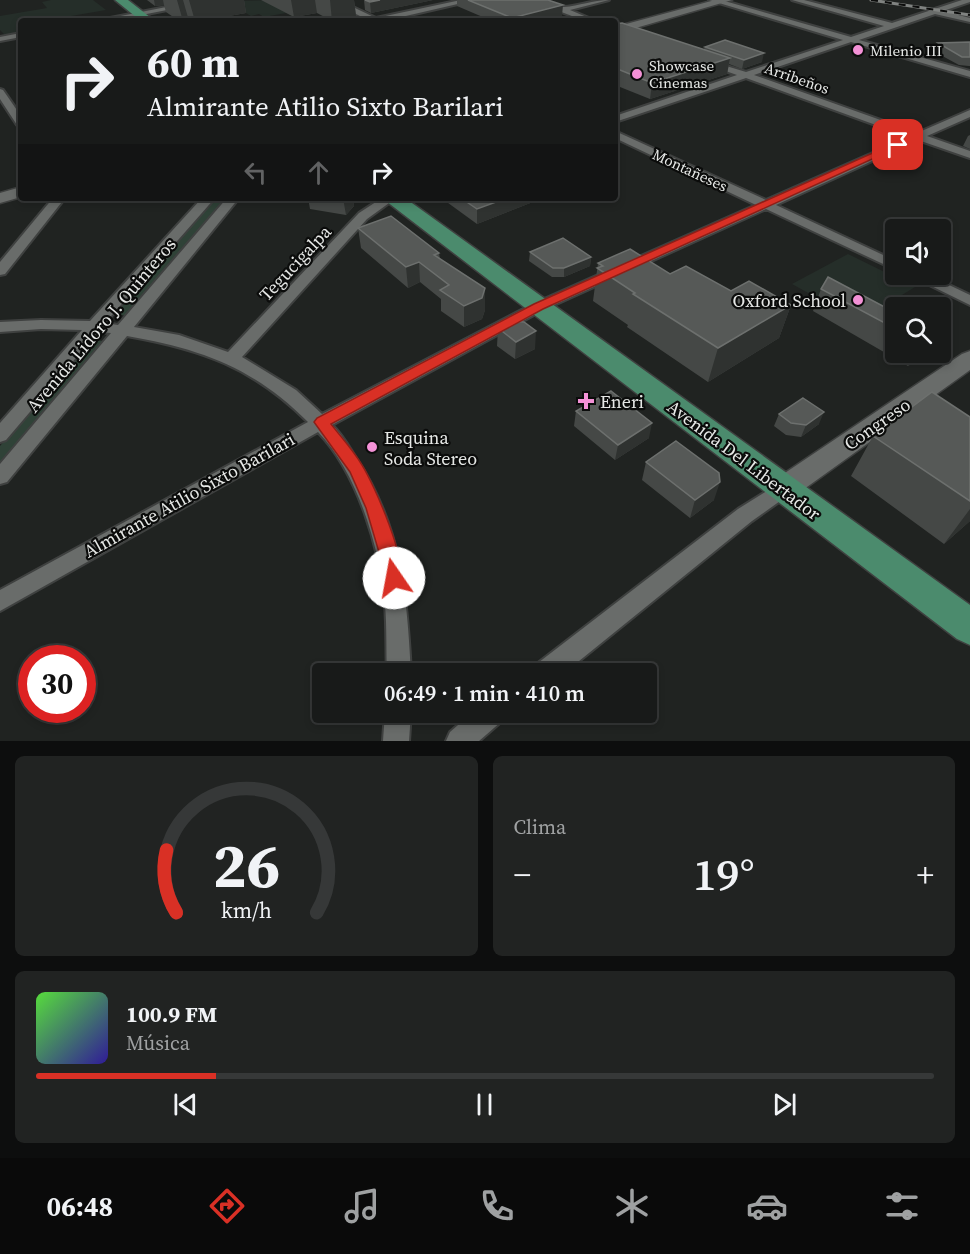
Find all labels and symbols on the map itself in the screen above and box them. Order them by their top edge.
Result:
place label: Milenio III [870,40,942,61]
marker: Milenio III [851,43,865,57]
place label: Showcase Cinemas [649,55,714,93]
street label: Arribeños [762,57,832,99]
marker: Showcase Cinemas [630,67,644,81]
pin [872,119,923,170]
street label: Montañeses [649,144,731,196]
street label: Tegucigalpa [253,219,337,306]
street label: Avenida Lidoro J. Quinteros [20,232,182,418]
place label: Oxford School [732,288,846,313]
marker: Oxford School [851,293,865,307]
place label: Eneri [600,389,644,414]
marker: Eneri [577,392,595,410]
street label: Congreso [839,392,915,456]
street label: Avenida Del Libertador [662,394,826,526]
place label: Esquina Soda Stereo [384,425,477,471]
street label: Almirante Atilio Sixto Barilari [79,426,299,564]
marker: Esquina Soda Stereo [365,440,379,454]
position arrow [362,546,426,610]
speed limit sign: 30 [18,645,96,723]

